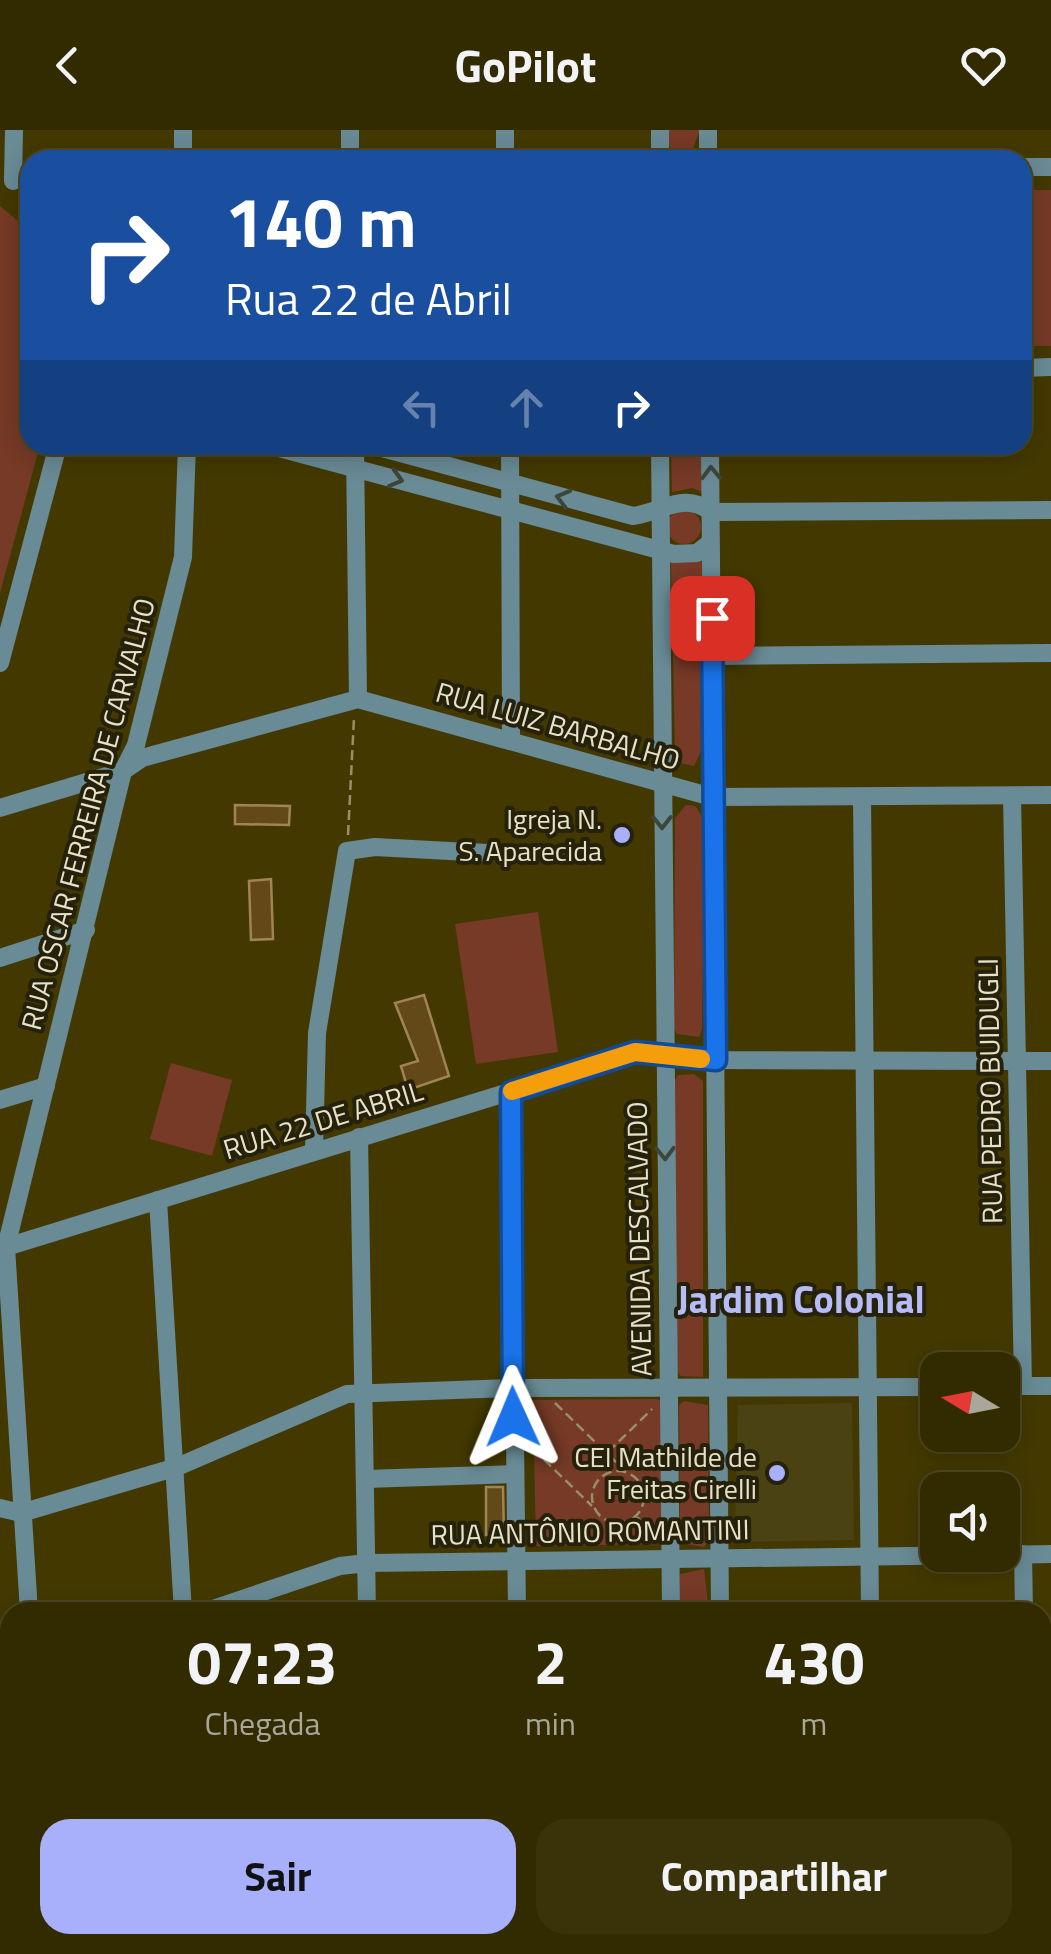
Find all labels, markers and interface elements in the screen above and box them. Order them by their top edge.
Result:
text: GoPilot [455,31,596,99]
icon: back [40,38,95,93]
icon: heart [956,38,1011,93]
text: 140 m [225,168,417,274]
icon: right [60,190,190,320]
text: Rua 22 de Abril [225,264,512,332]
icon: left [394,380,449,435]
icon: ahead [499,380,554,435]
icon: right [604,380,659,435]
one-way arrow [700,464,721,480]
one-way arrow [387,468,404,489]
one-way arrow [555,489,572,510]
pin [670,576,755,661]
icon: arrive [685,591,740,646]
street label: RUA OSCAR FERREIRA DE CARVALHO [9,593,166,1035]
street label: RUA LUIZ BARBALHO [431,670,685,781]
place label: Igreja N. S. Aparecida [458,797,602,872]
one-way arrow [651,816,673,831]
marker: Igreja N. S. Aparecida [611,824,633,846]
street label: RUA PEDRO BUIDUGLI [966,958,1013,1224]
street label: RUA 22 DE ABRIL [218,1069,429,1170]
street label: AVENIDA DESCALVADO [615,1101,662,1377]
one-way arrow [654,1145,675,1161]
district label: Jardim Colonial [677,1270,925,1328]
north arrow [920,1352,1020,1452]
map controls [920,1352,1020,1572]
position arrow [461,1365,565,1469]
place label: CEI Mathilde de Freitas Cirelli [574,1435,757,1510]
marker: CEI Mathilde de Freitas Cirelli [766,1462,788,1484]
button: sound [920,1472,1020,1572]
street label: RUA ANTÔNIO ROMANTINI [430,1507,750,1556]
text: 07:23 [188,1616,337,1707]
text: 2 [534,1616,567,1707]
text: 430 [764,1616,864,1707]
text: Chegada [204,1699,321,1747]
text: min [525,1699,576,1747]
text: m [801,1699,827,1747]
button: Sair [40,1819,516,1934]
button: Compartilhar [536,1819,1012,1934]

